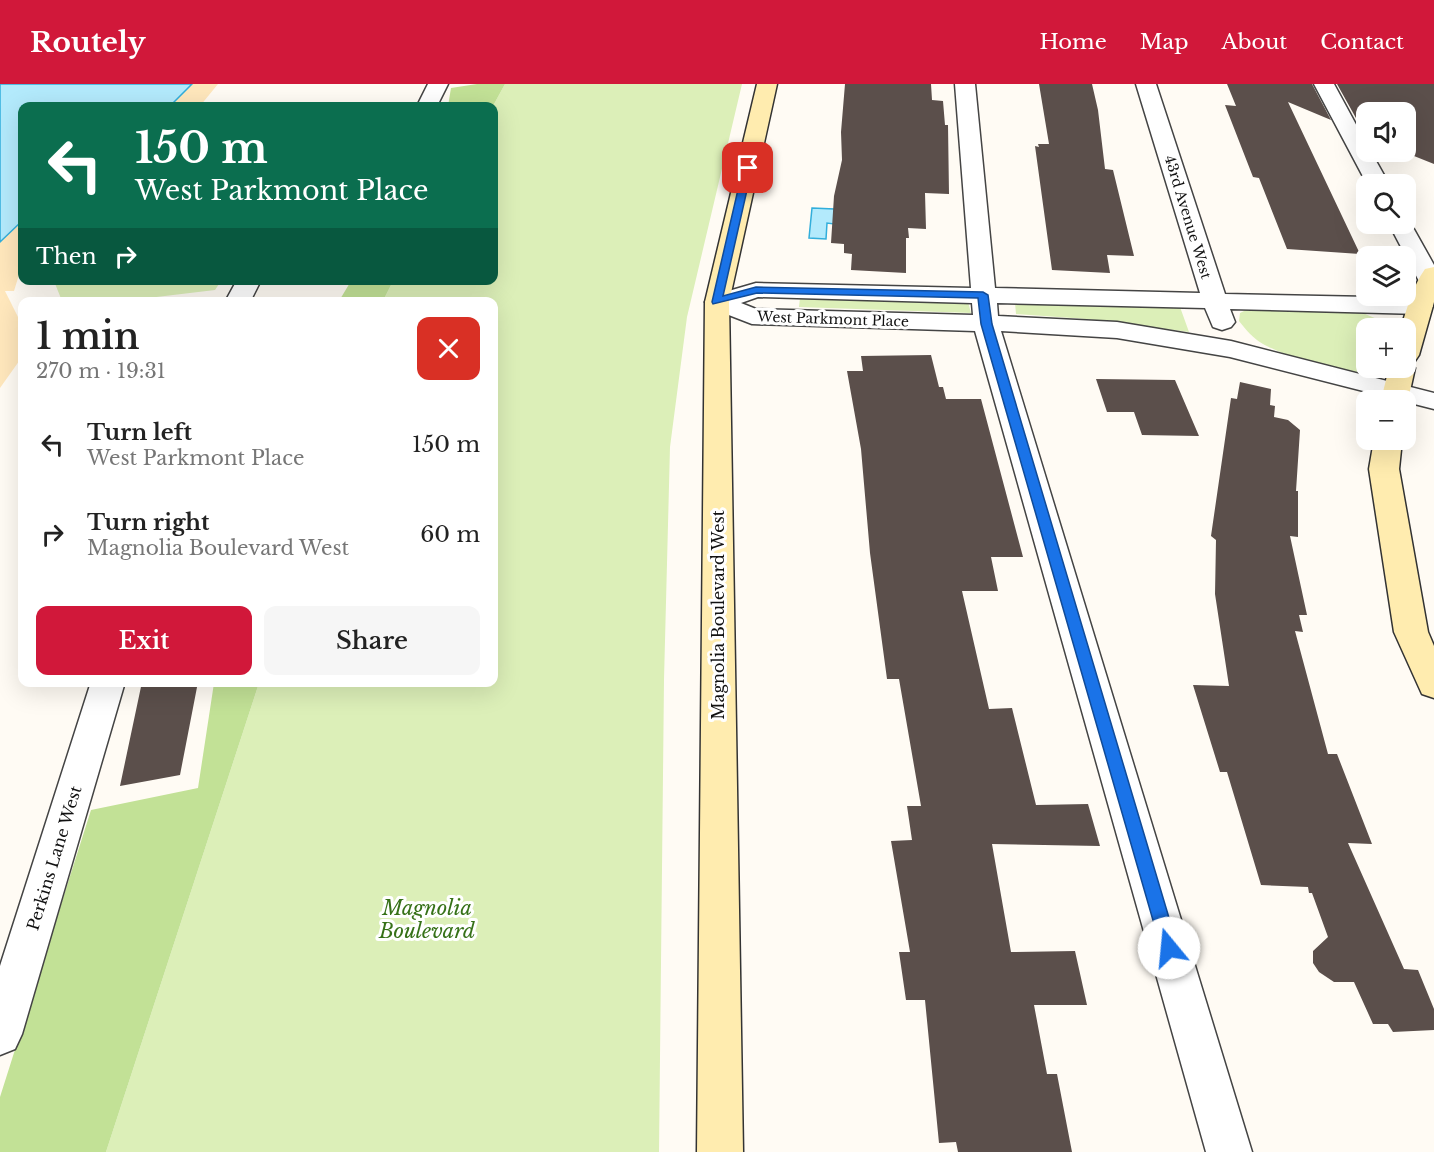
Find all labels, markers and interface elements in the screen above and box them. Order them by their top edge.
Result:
text: Routely [30,25,146,60]
text: Home [1040,29,1107,55]
text: Map [1140,29,1188,55]
text: About [1221,29,1287,55]
text: Contact [1320,29,1404,55]
map controls [1356,102,1416,450]
button: sound [1356,102,1416,162]
text: 150 m [135,122,268,174]
icon: left [36,126,114,204]
pin [722,142,773,193]
icon: arrive [731,151,764,184]
street label: 43rd Avenue West [1161,153,1216,282]
text: West Parkmont Place [135,174,428,207]
button: search [1356,174,1416,234]
icon: right [109,240,142,273]
text: Then [36,243,97,270]
button: layers [1356,246,1416,306]
street label: West Parkmont Place [756,307,909,331]
text: 1 min [36,314,140,359]
button: close [417,317,480,380]
button: + [1356,318,1416,378]
text: 270 m · 19:31 [36,359,166,383]
button: − [1356,390,1416,450]
text: Turn left [87,419,192,446]
icon: left [36,428,69,461]
text: 150 m [412,431,480,458]
text: West Parkmont Place [87,446,304,470]
text: Turn right [87,509,209,536]
street label: Magnolia Boulevard West [708,510,728,720]
icon: right [36,518,69,551]
text: 60 m [420,521,480,548]
text: Magnolia Boulevard West [87,536,349,560]
button: Exit [36,606,252,675]
button: Share [264,606,480,675]
street label: Perkins Lane West [22,783,86,933]
park label: Magnolia Boulevard [378,896,475,943]
position arrow [1137,916,1201,980]

